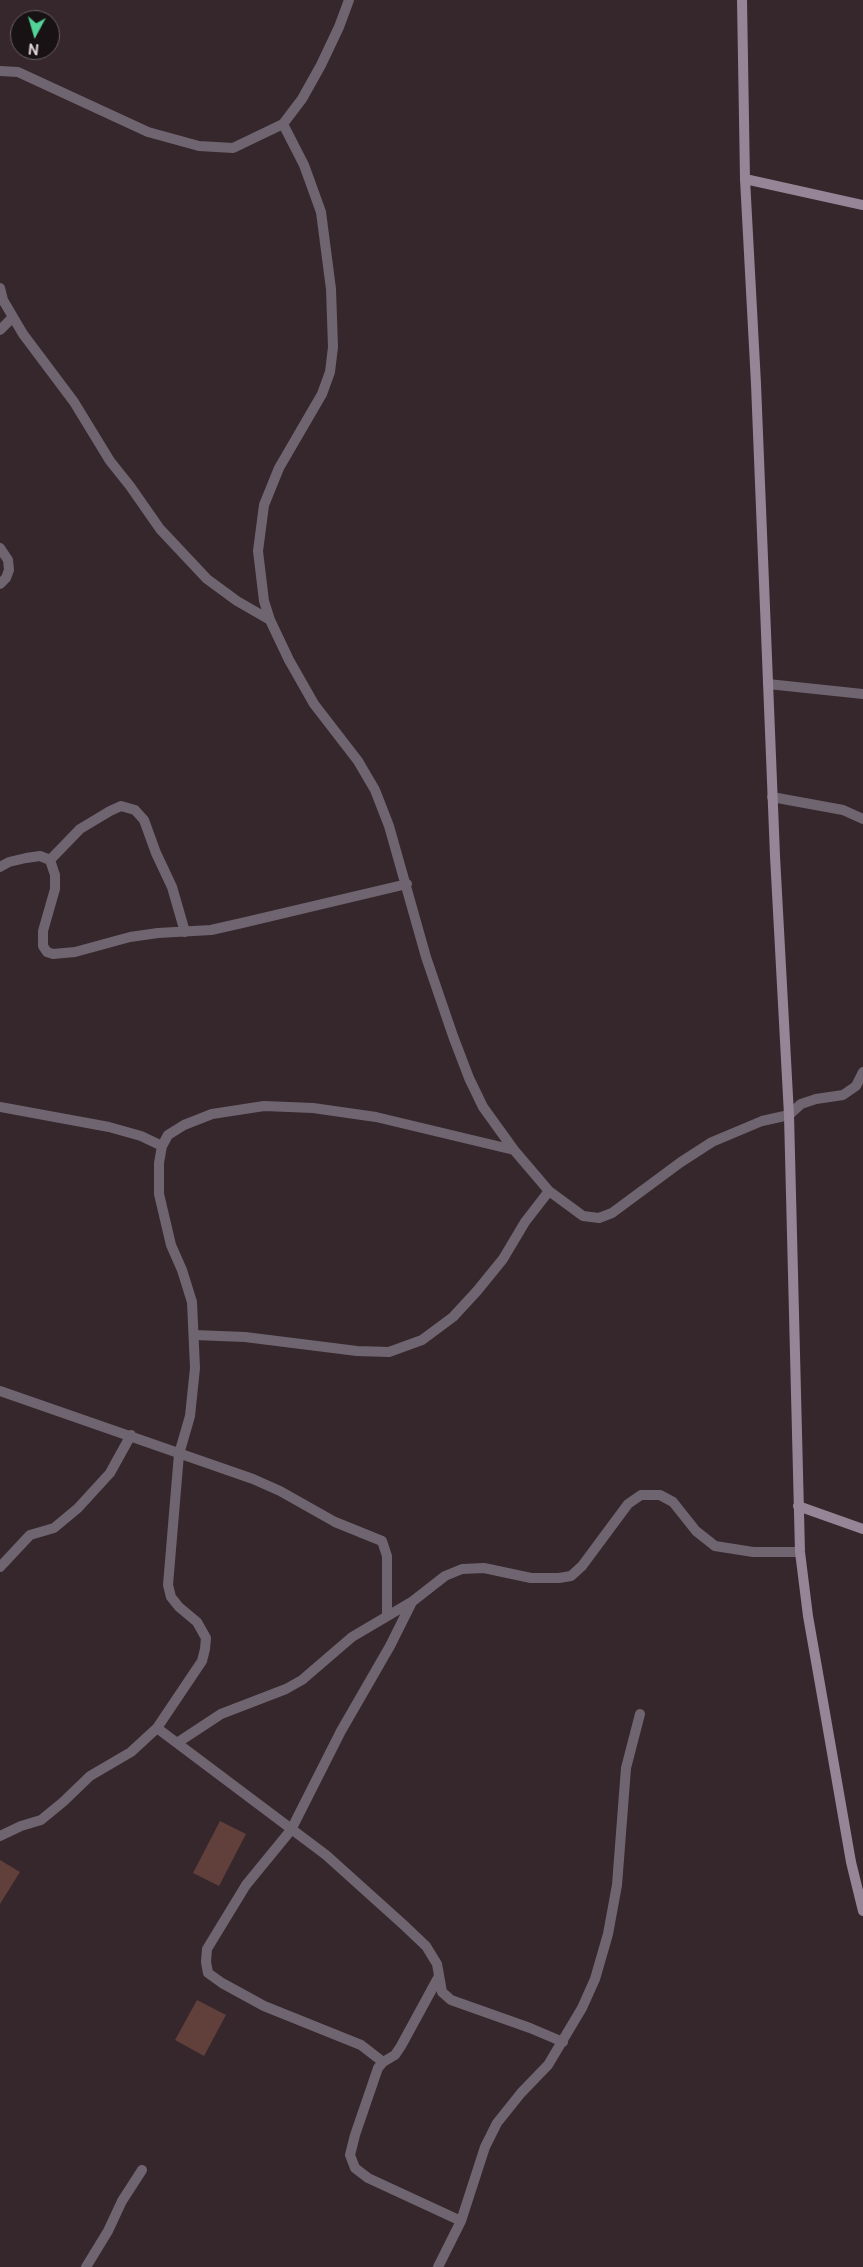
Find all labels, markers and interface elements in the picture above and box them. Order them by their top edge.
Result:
north arrow [10,10,60,60]
text: N [27,40,40,57]

